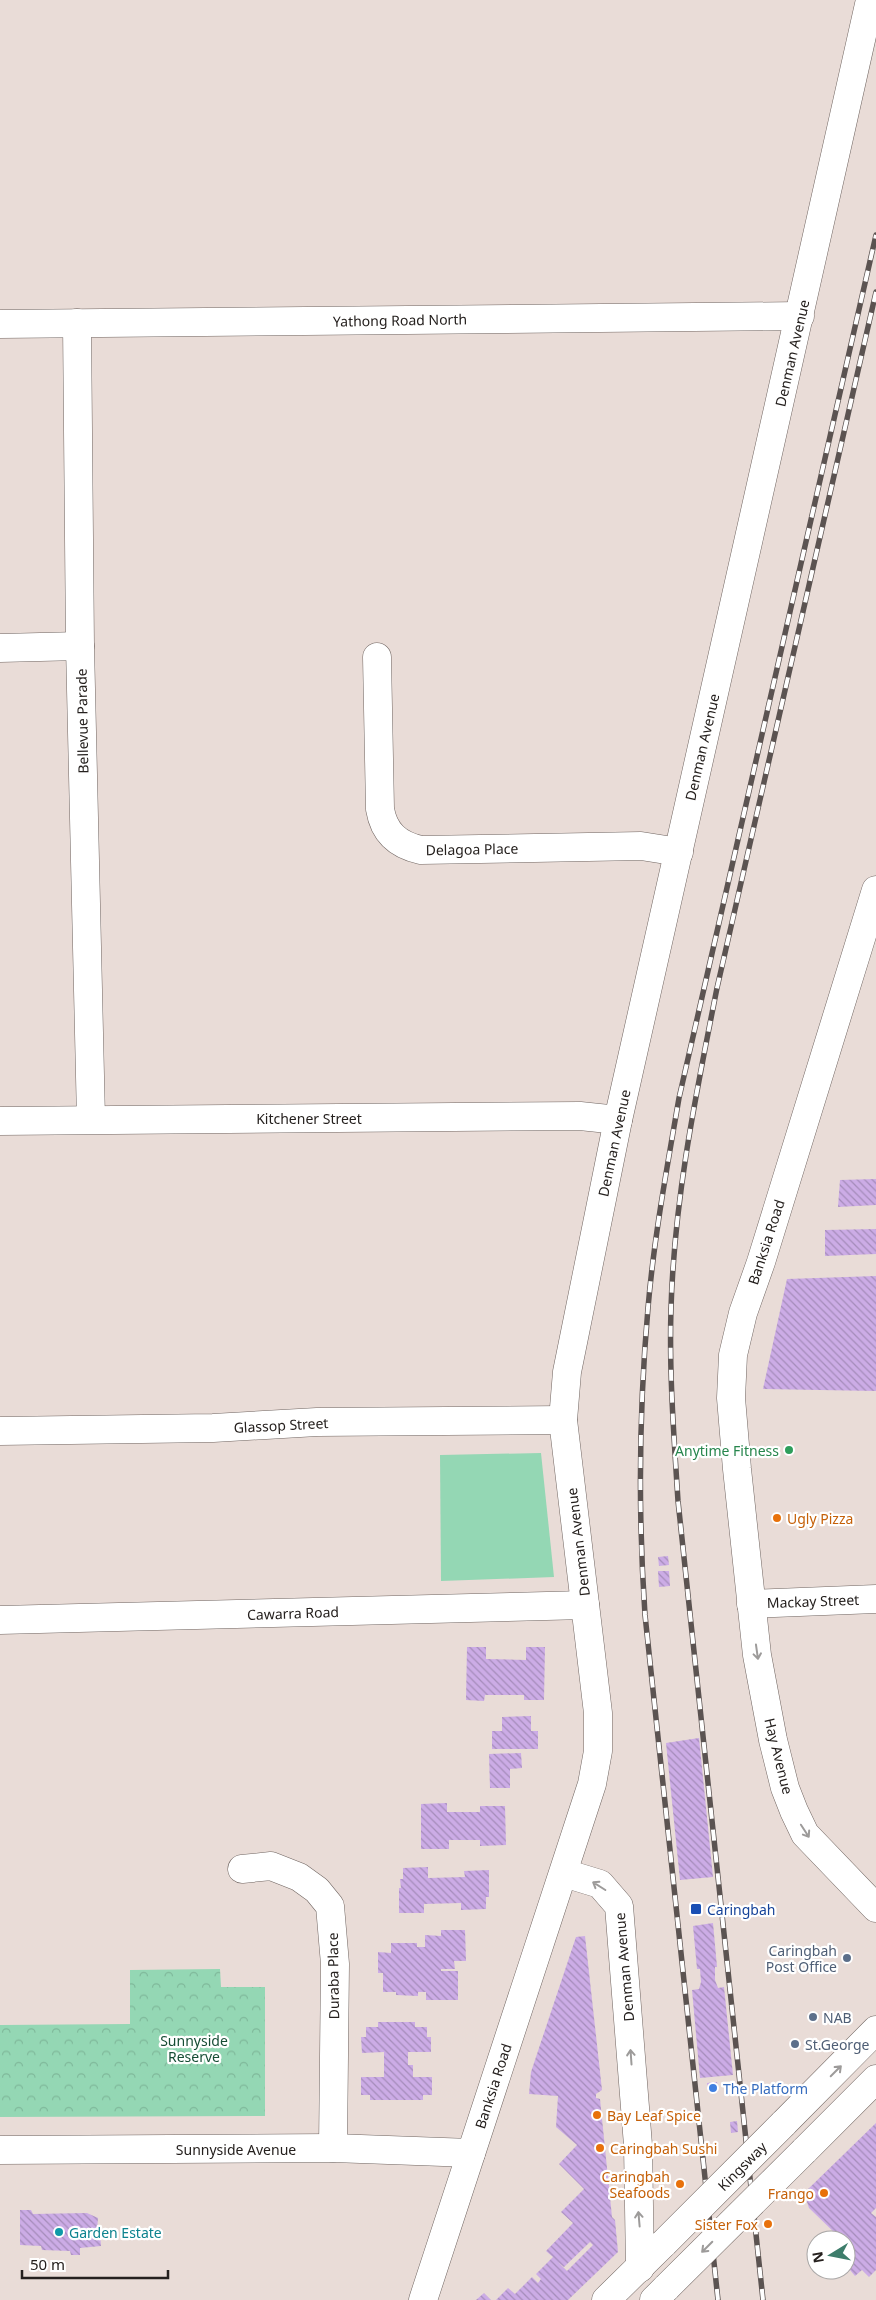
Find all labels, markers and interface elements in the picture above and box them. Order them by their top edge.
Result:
street label: Denman Avenue [770,298,814,408]
street label: Yathong Road North [333,309,467,331]
street label: Bellevue Parade [72,668,92,774]
street label: Denman Avenue [680,692,724,802]
street label: Delagoa Place [425,839,519,859]
street label: Denman Avenue [593,1088,635,1198]
street label: Kitchener Street [256,1109,362,1128]
street label: Banksia Road [743,1197,789,1287]
street label: Glassop Street [233,1413,329,1437]
place label: Anytime Fitness [675,1441,779,1460]
marker: Anytime Fitness [783,1444,795,1456]
street label: Denman Avenue [562,1487,594,1597]
place label: Ugly Pizza [787,1509,853,1528]
marker: Ugly Pizza [771,1512,783,1524]
street label: Mackay Street [766,1590,860,1612]
street label: Cawarra Road [247,1602,339,1624]
one-way arrow [752,1644,762,1660]
street label: Hay Avenue [760,1716,798,1796]
one-way arrow [801,1824,811,1838]
one-way arrow [593,1881,607,1891]
place label: Caringbah [707,1900,775,1919]
marker: Caringbah [689,1902,703,1916]
street label: Denman Avenue [610,1912,638,2022]
street label: Duraba Place [323,1932,343,2020]
place label: Caringbah Post Office [766,1941,837,1976]
marker: Caringbah Post Office [841,1952,853,1964]
place label: NAB [823,2008,852,2027]
marker: NAB [807,2011,819,2023]
park label: Sunnyside Reserve [160,2031,228,2066]
place label: St.George [805,2035,870,2054]
marker: St.George [789,2038,801,2050]
street label: Banksia Road [470,2041,516,2131]
one-way arrow [627,2049,636,2065]
one-way arrow [829,2065,842,2077]
place label: The Platform [723,2079,808,2098]
marker: The Platform [707,2082,719,2094]
place label: Bay Leaf Spice [607,2106,701,2125]
marker: Bay Leaf Spice [591,2109,603,2121]
street label: Kingsway [713,2137,771,2195]
place label: Caringbah Sushi [610,2139,717,2158]
street label: Sunnyside Avenue [176,2140,296,2159]
marker: Caringbah Sushi [594,2142,606,2154]
place label: Caringbah Seafoods [602,2167,670,2202]
marker: Caringbah Seafoods [674,2178,686,2190]
place label: Frango [768,2184,814,2203]
marker: Frango [818,2187,830,2199]
one-way arrow [634,2211,644,2227]
place label: Sister Fox [695,2215,759,2234]
marker: Sister Fox [762,2218,774,2230]
place label: Garden Estate [69,2223,162,2242]
marker: Garden Estate [53,2226,65,2238]
north arrow [806,2230,856,2280]
one-way arrow [701,2241,713,2253]
scale bar [22,2248,169,2280]
text: N [807,2250,828,2265]
text: 50 m [30,2254,65,2274]

